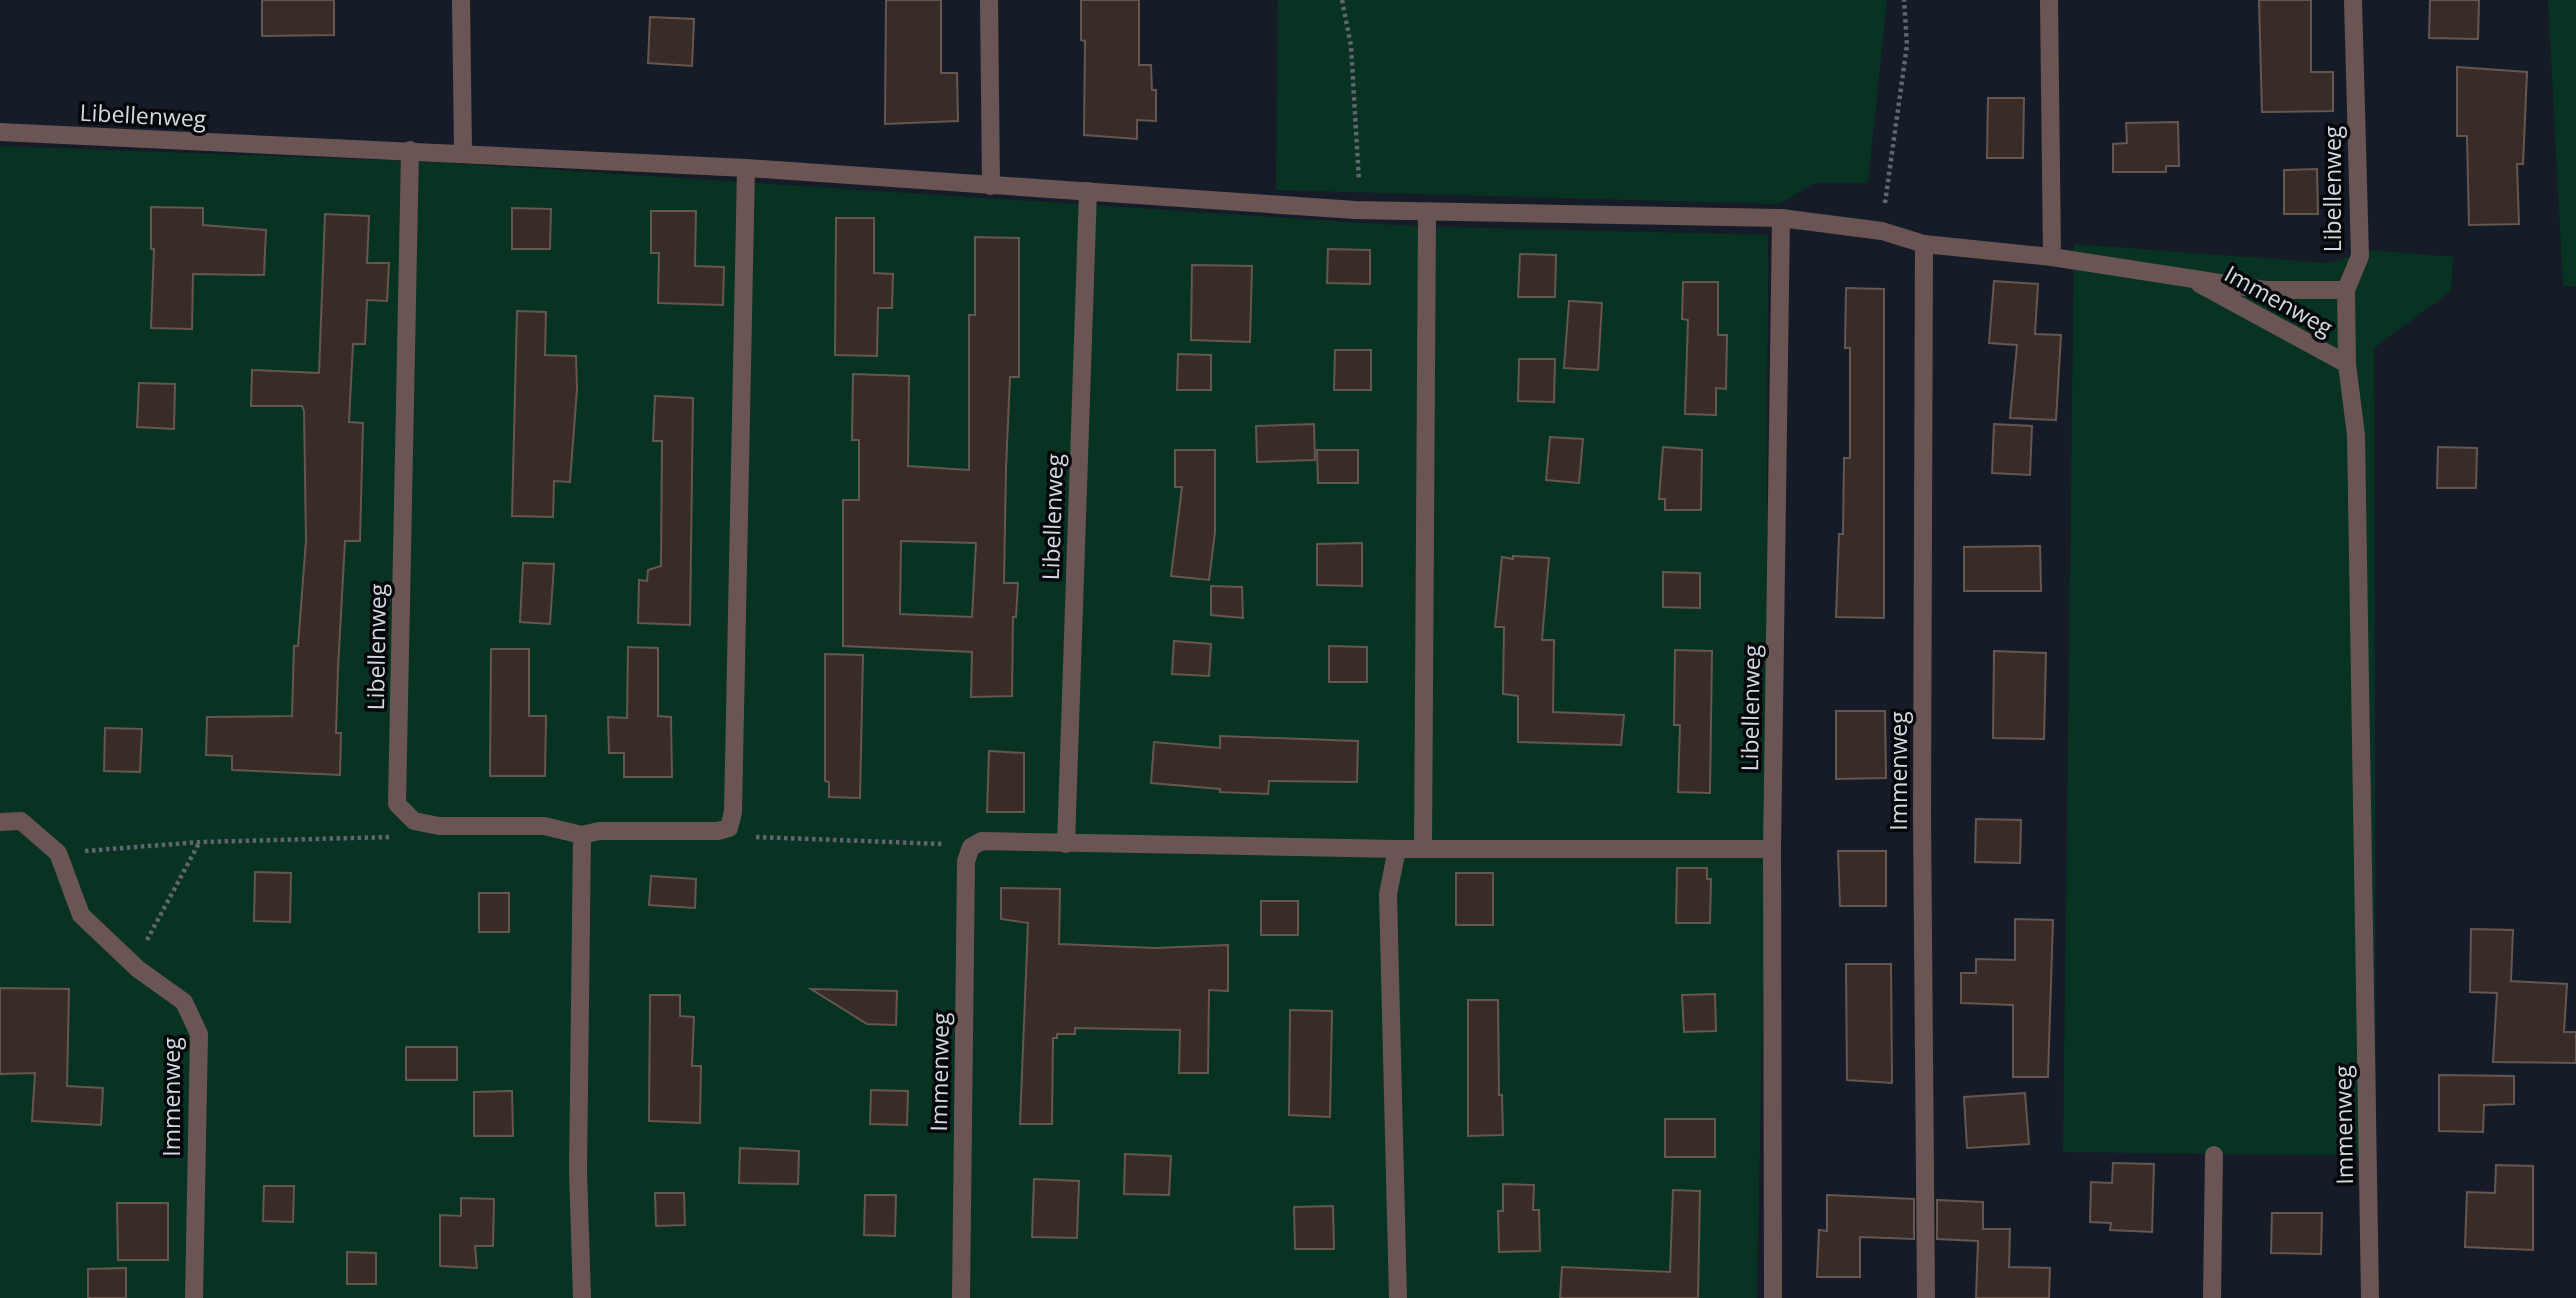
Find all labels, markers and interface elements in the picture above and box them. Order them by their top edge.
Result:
street label: Libellenweg [79,96,208,134]
street label: Libellenweg [2316,125,2348,252]
street label: Immenweg [2219,257,2339,343]
street label: Libellenweg [1034,453,1070,581]
street label: Libellenweg [359,583,393,711]
street label: Libellenweg [1733,644,1767,772]
street label: Immenweg [1882,711,1914,831]
street label: Immenweg [922,1012,956,1132]
street label: Immenweg [155,1037,187,1157]
street label: Immenweg [2326,1065,2360,1185]

